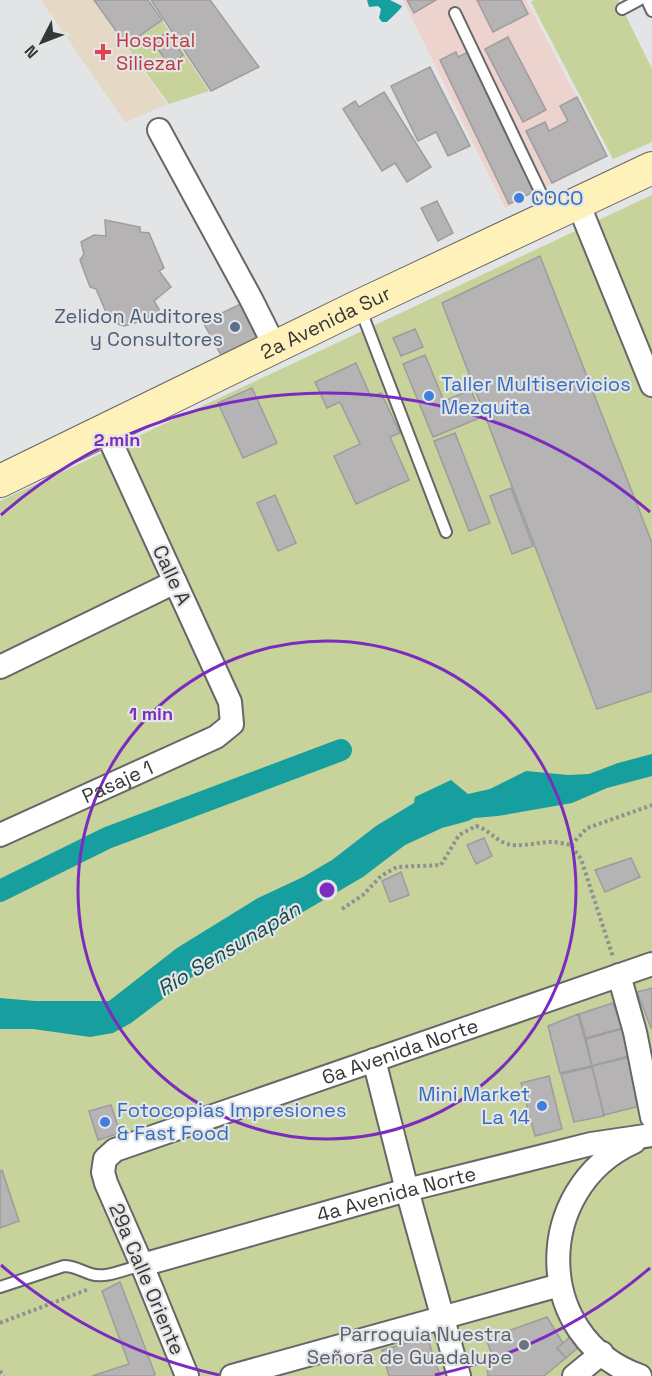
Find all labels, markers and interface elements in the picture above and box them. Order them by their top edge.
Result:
north arrow [12,12,72,72]
place label: Hospital Siliezar [116,27,195,76]
text: N [20,41,43,63]
marker: Hospital Siliezar [94,43,112,61]
place label: COCO [531,185,583,211]
marker: COCO [512,191,526,205]
street label: 2a Avenida Sur [256,280,395,365]
place label: Zelidon Auditores y Consultores [54,303,223,352]
marker: Zelidon Auditores y Consultores [228,320,242,334]
place label: Taller Multiservicios Mezquita [441,371,631,420]
marker: Taller Multiservicios Mezquita [422,389,436,403]
text: 2 min [94,428,140,451]
street label: Calle A [147,541,197,610]
text: 1 min [129,702,173,725]
street label: Pasaje 1 [78,754,157,809]
centre of rings [317,880,337,900]
water label: Río Sensunapán [152,895,306,1002]
street label: 6a Avenida Norte [318,1012,482,1090]
place label: Mini Market La 14 [418,1081,530,1130]
place label: Fotocopias Impresiones & Fast Food [117,1097,346,1146]
marker: Mini Market La 14 [535,1099,549,1113]
marker: Fotocopias Impresiones & Fast Food [98,1115,112,1129]
street label: 4a Avenida Norte [314,1160,479,1228]
street label: 29a Calle Oriente [103,1199,191,1359]
place label: Parroquia Nuestra Señora de Guadalupe [307,1321,512,1370]
marker: Parroquia Nuestra Señora de Guadalupe [517,1338,531,1352]

